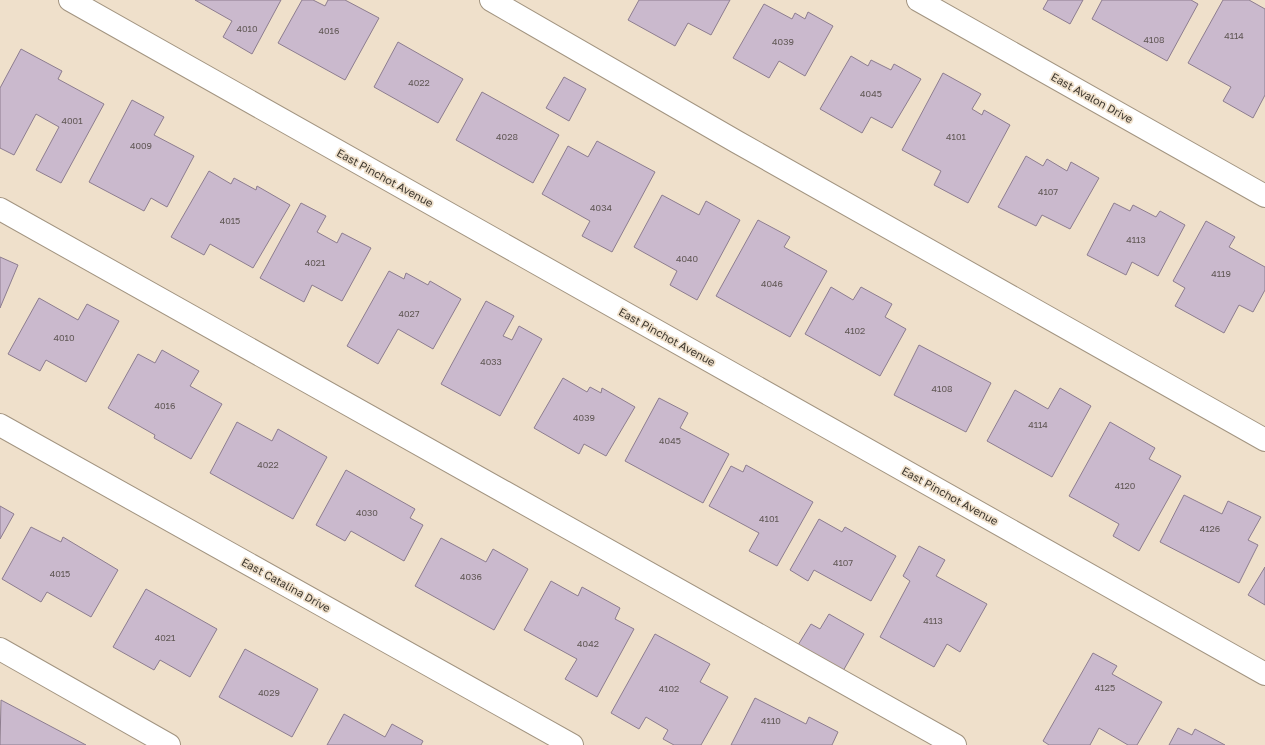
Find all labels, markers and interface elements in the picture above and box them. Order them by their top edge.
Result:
house number: 4010 [236,23,258,34]
house number: 4016 [319,25,339,36]
house number: 4114 [1224,30,1244,41]
house number: 4108 [1144,34,1164,45]
house number: 4039 [772,36,794,47]
street label: East Avalon Drive [1049,70,1135,125]
house number: 4022 [408,77,430,88]
house number: 4045 [860,88,882,99]
house number: 4001 [61,115,83,126]
house number: 4028 [496,131,518,142]
house number: 4101 [946,131,967,142]
house number: 4009 [130,140,152,151]
street label: East Pinchot Avenue [335,146,436,209]
house number: 4107 [1038,186,1058,197]
house number: 4034 [590,202,612,213]
house number: 4015 [220,215,240,226]
house number: 4113 [1126,234,1146,245]
house number: 4040 [676,253,698,264]
house number: 4021 [305,257,326,268]
house number: 4119 [1211,268,1231,279]
house number: 4046 [761,278,783,289]
street label: East Pinchot Avenue [617,305,718,368]
house number: 4027 [398,308,420,319]
house number: 4102 [845,325,865,336]
house number: 4010 [53,332,75,343]
house number: 4033 [480,356,502,367]
house number: 4108 [932,383,952,394]
house number: 4016 [155,400,175,411]
house number: 4039 [573,412,595,423]
house number: 4114 [1028,419,1048,430]
house number: 4045 [659,435,681,446]
house number: 4022 [257,459,279,470]
street label: East Pinchot Avenue [900,464,1001,527]
house number: 4120 [1115,480,1136,491]
house number: 4030 [356,507,378,518]
house number: 4101 [759,513,780,524]
house number: 4126 [1200,523,1220,534]
street label: East Catalina Drive [240,555,333,614]
house number: 4107 [833,557,853,568]
house number: 4015 [50,568,70,579]
house number: 4036 [460,571,482,582]
house number: 4113 [923,615,943,626]
house number: 4021 [155,632,176,643]
house number: 4042 [577,638,599,649]
house number: 4125 [1095,682,1115,693]
house number: 4102 [659,683,679,694]
house number: 4029 [258,687,280,698]
house number: 4110 [761,715,781,726]

